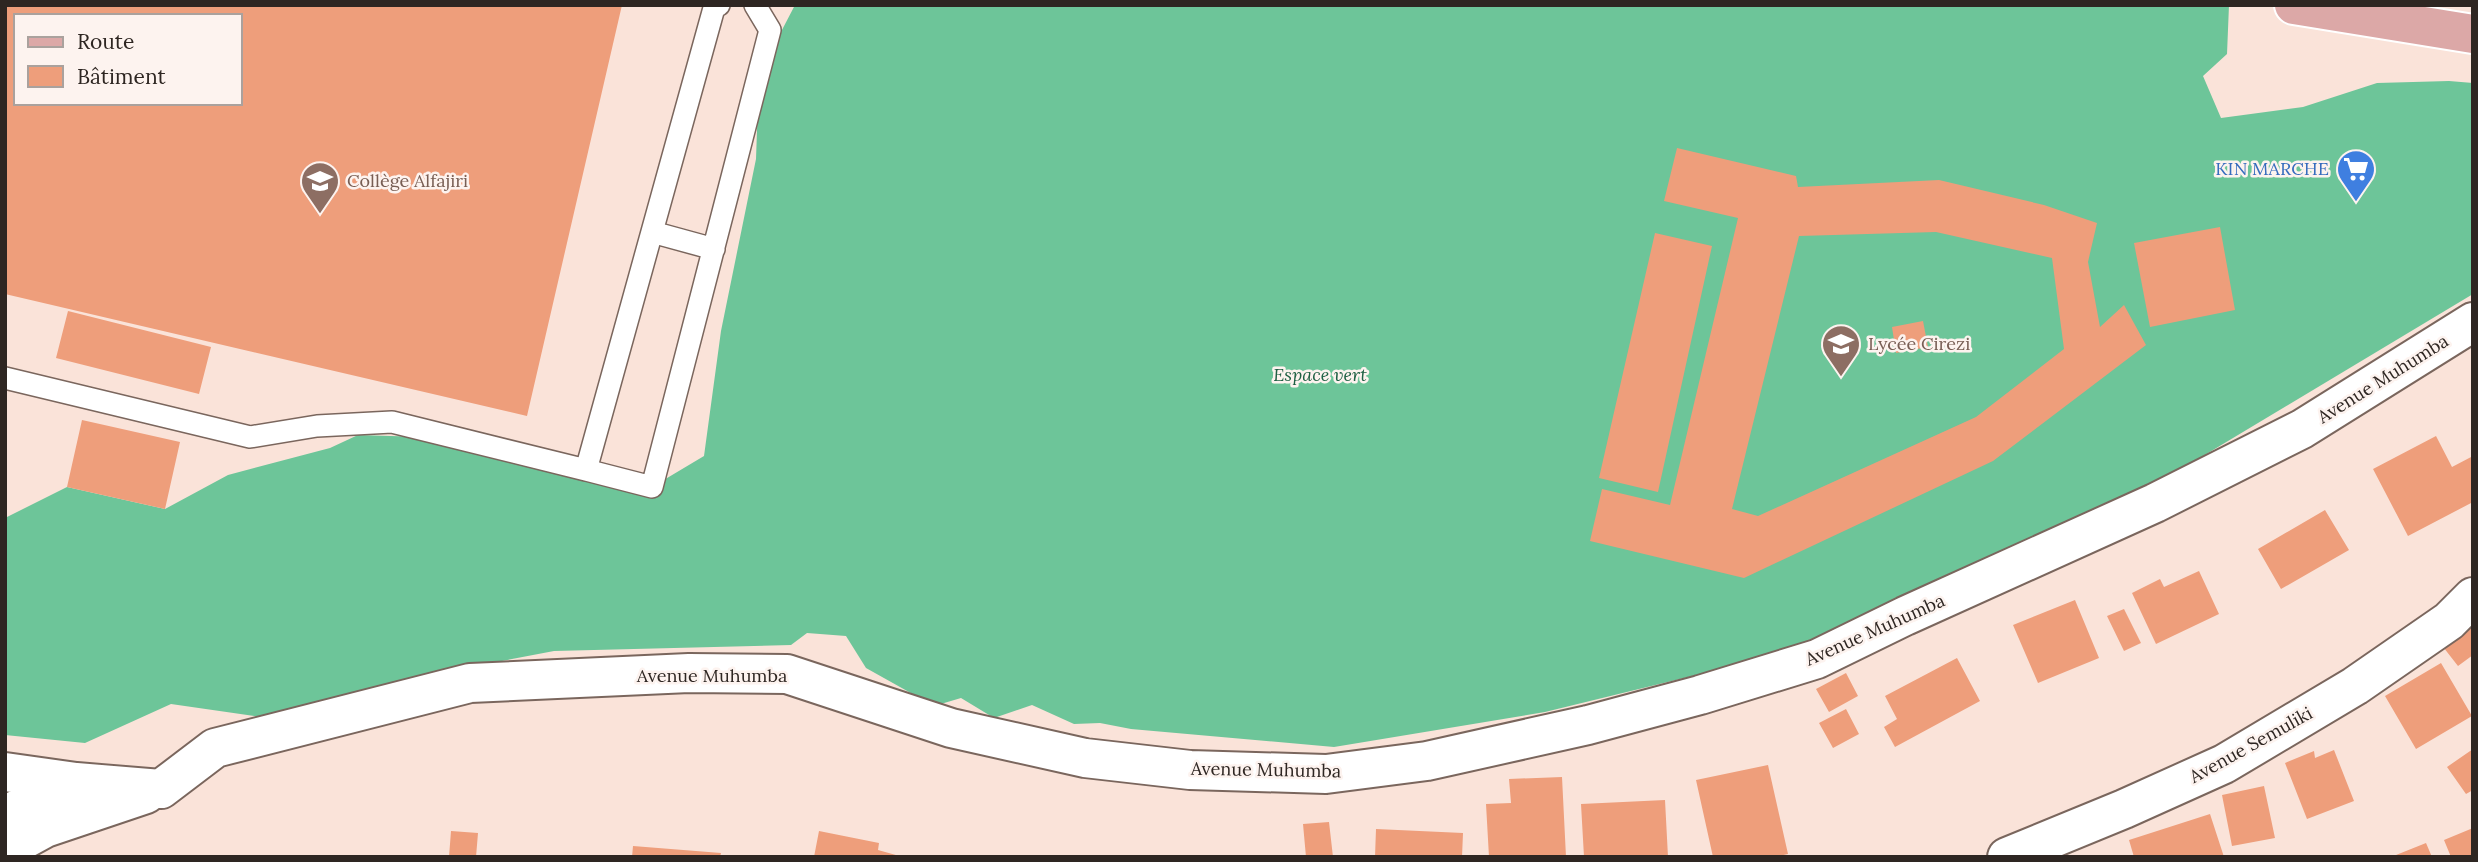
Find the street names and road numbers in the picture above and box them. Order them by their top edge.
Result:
street label: Avenue Muhumba [2312,329,2453,429]
street label: Avenue Muhumba [1800,588,1948,671]
street label: Avenue Muhumba [636,664,787,687]
street label: Avenue Semuliki [2184,701,2316,788]
street label: Avenue Muhumba [1190,757,1341,782]

